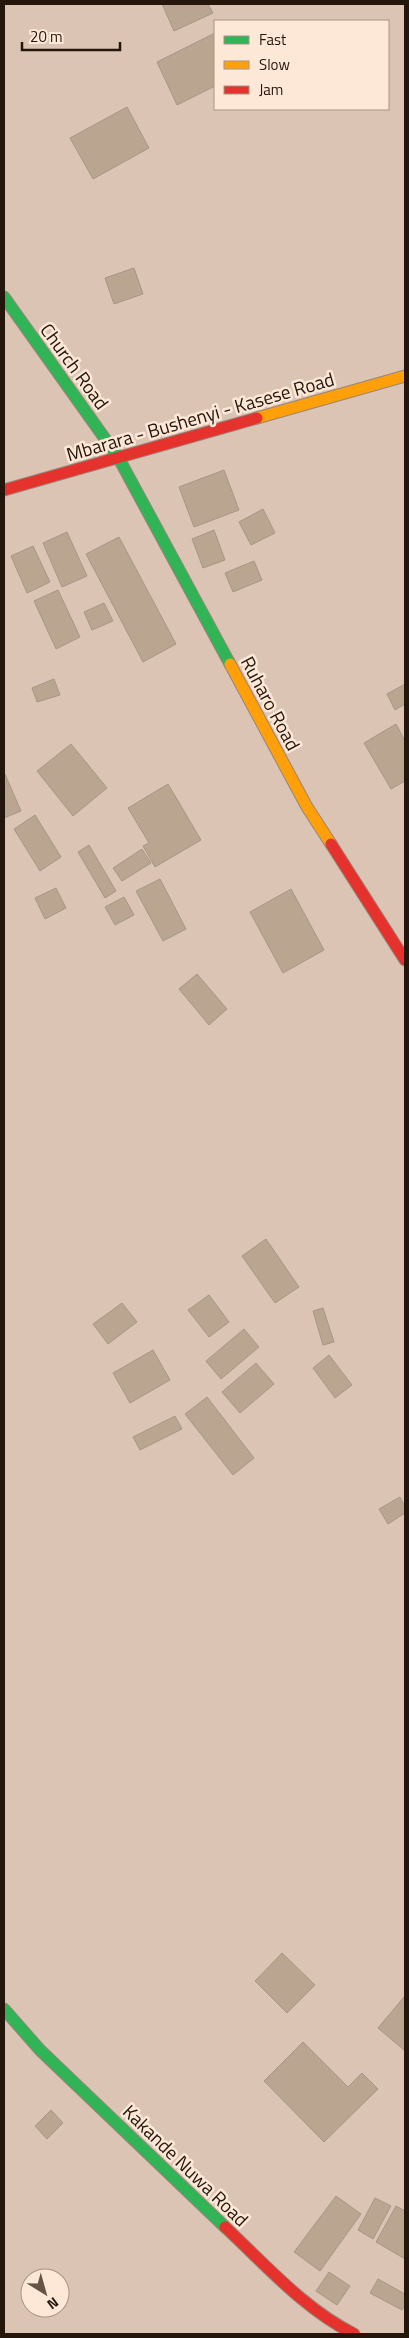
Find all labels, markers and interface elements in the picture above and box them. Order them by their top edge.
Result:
scale bar [22,20,120,52]
legend [214,20,389,110]
text: 20 m [30,25,63,48]
text: Fast [259,28,287,51]
text: Slow [259,53,290,76]
text: Jam [259,78,283,101]
street label: Church Road [34,317,116,415]
street label: Mbarara - Bushenyi - Kasese Road [63,364,337,468]
street label: Ruharo Road [234,651,308,755]
street label: Kakande Nuwa Road [117,2097,255,2233]
north arrow [20,2268,70,2318]
text: N [43,2292,63,2315]

